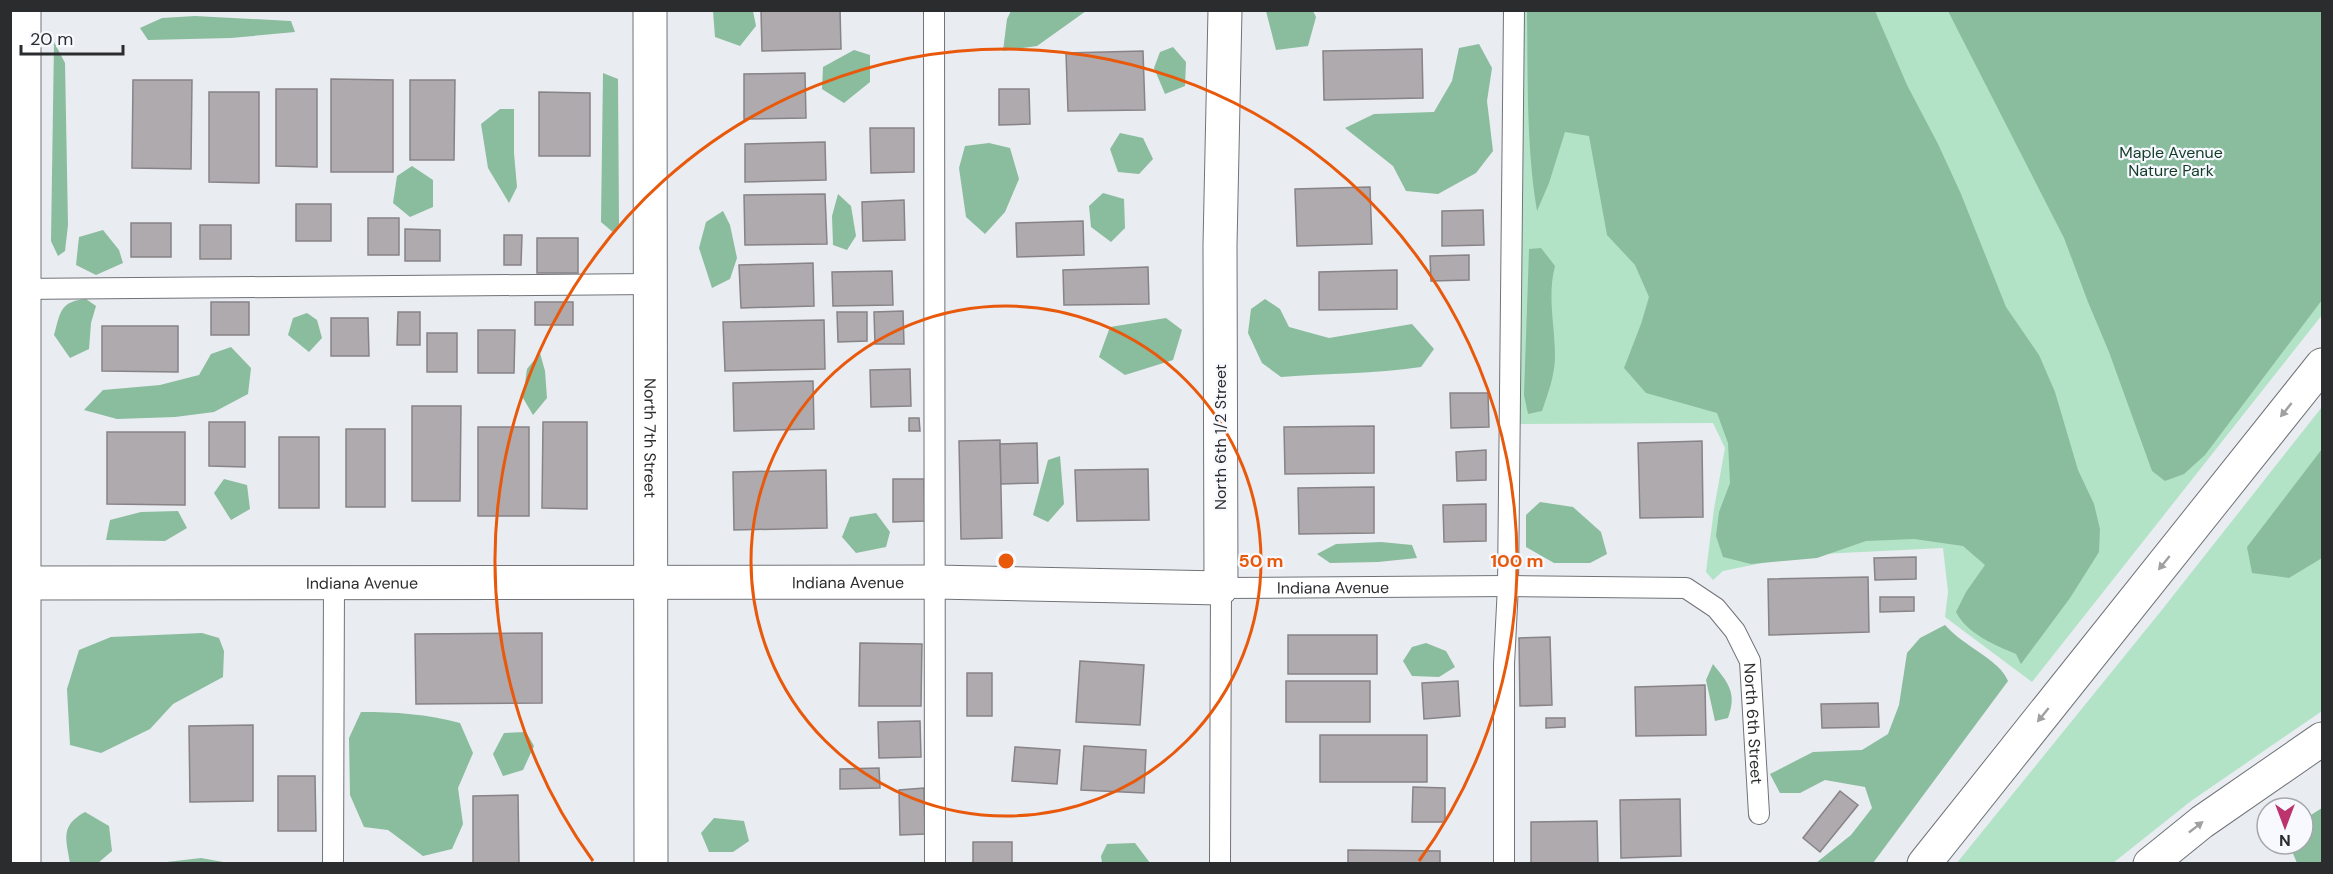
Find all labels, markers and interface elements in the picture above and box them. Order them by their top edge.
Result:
scale bar [21,18,123,56]
text: 20 m [30,27,73,51]
park label: Maple Avenue Nature Park [2119,142,2223,181]
street label: North 6th 1/2 Street [1210,364,1231,510]
street label: North 7th Street [640,378,661,498]
one-way arrow [2280,403,2293,418]
text: 50 m [1238,549,1284,573]
text: 100 m [1490,549,1544,573]
centre of rings [996,551,1016,571]
one-way arrow [2158,555,2171,571]
street label: Indiana Avenue [306,572,418,593]
street label: Indiana Avenue [792,572,904,593]
street label: Indiana Avenue [1277,576,1389,598]
street label: North 6th Street [1740,662,1768,785]
one-way arrow [2036,707,2049,723]
north arrow [2255,796,2315,856]
one-way arrow [2188,821,2204,834]
text: N [2279,830,2291,851]

